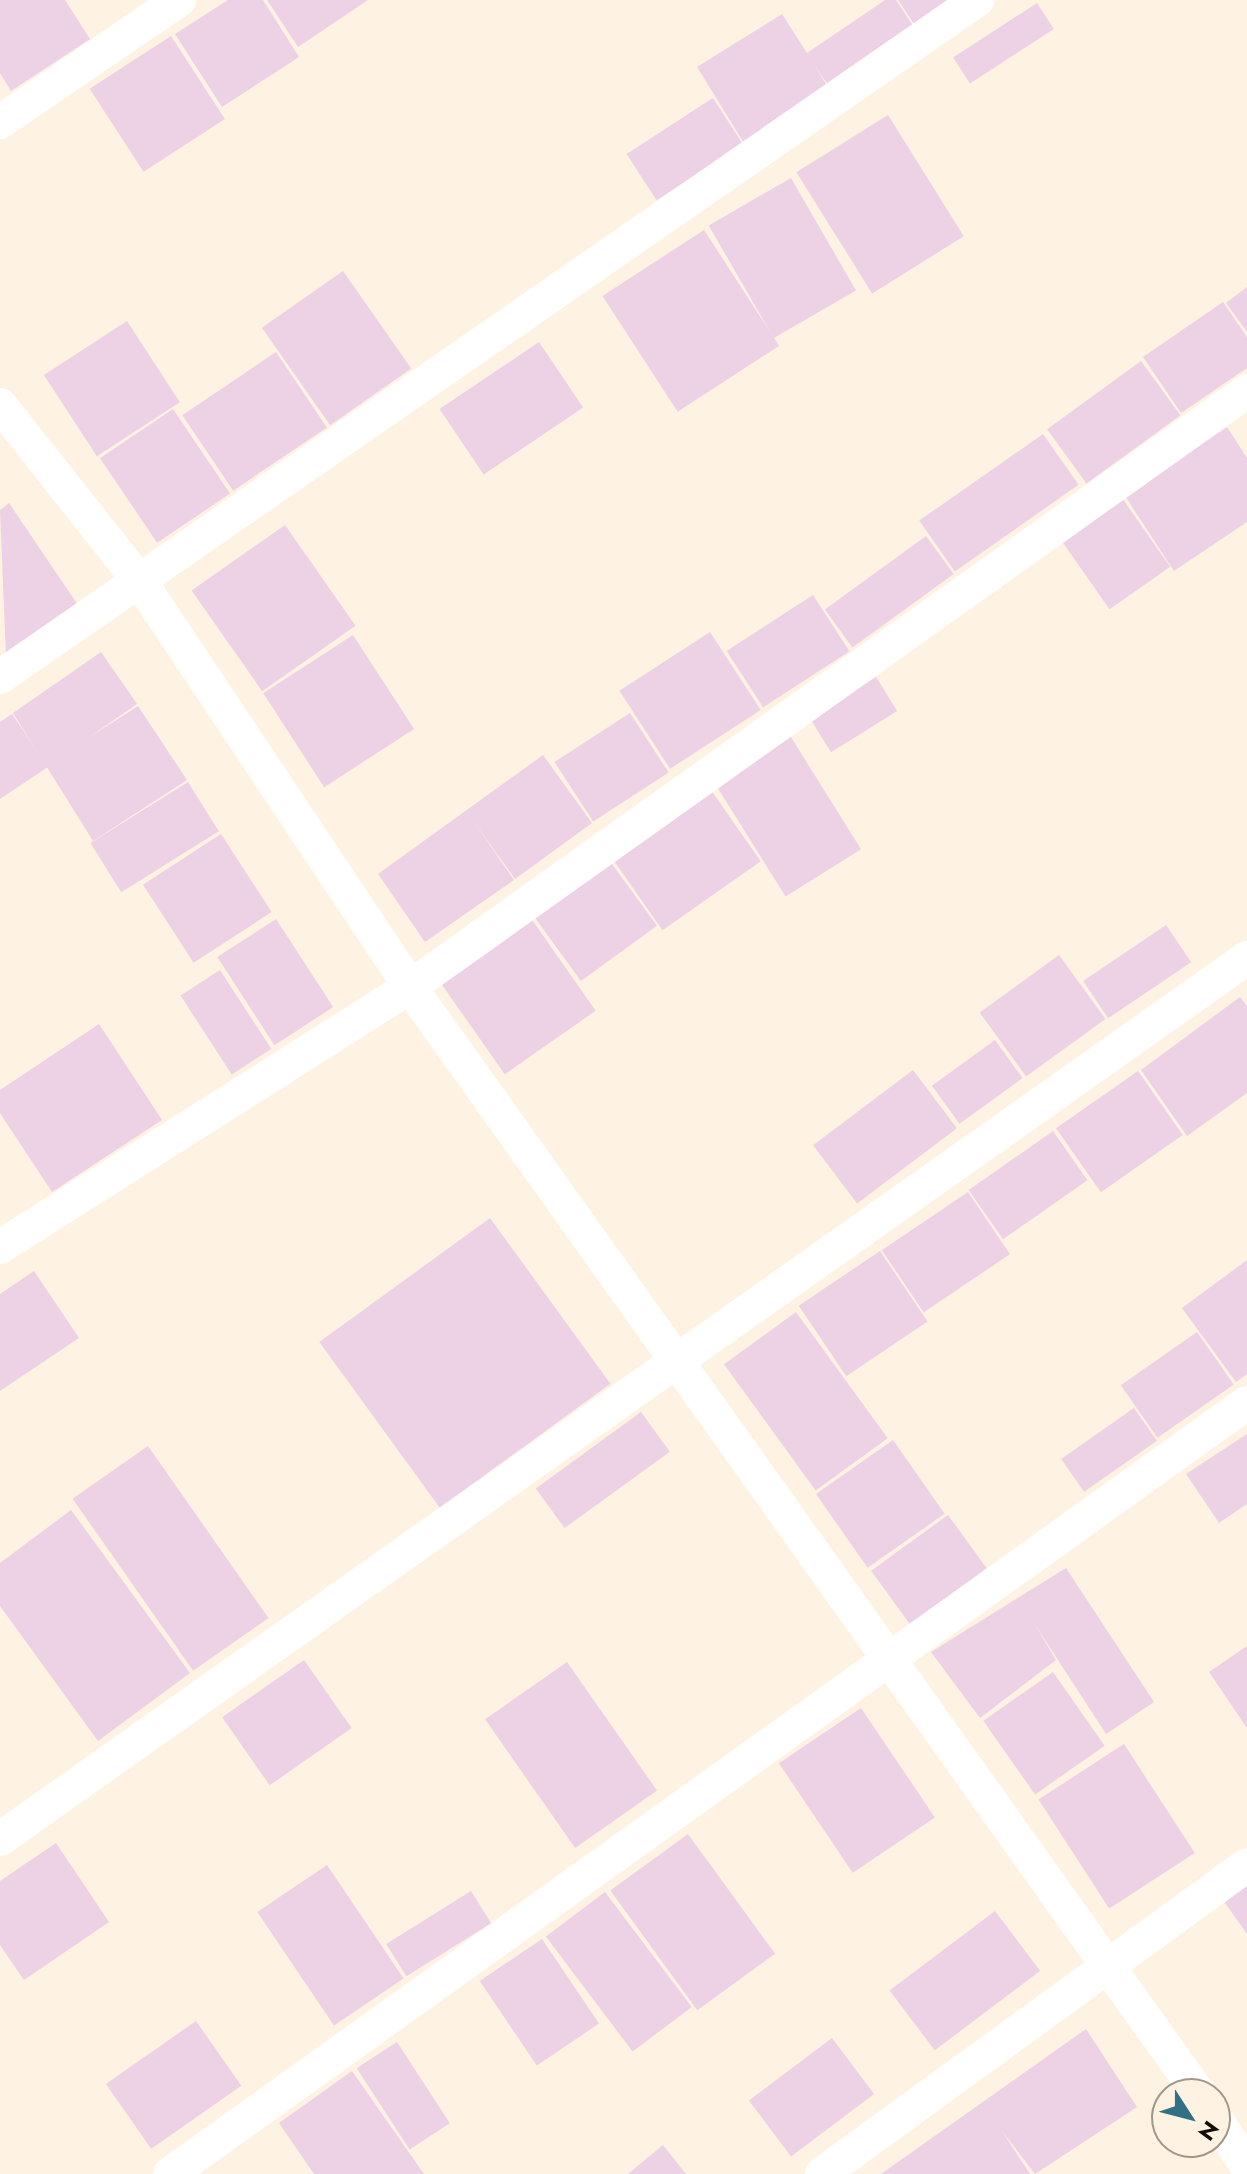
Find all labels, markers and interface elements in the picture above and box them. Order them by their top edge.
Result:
north arrow [1151,2078,1231,2158]
text: N [1191,2114,1227,2147]

